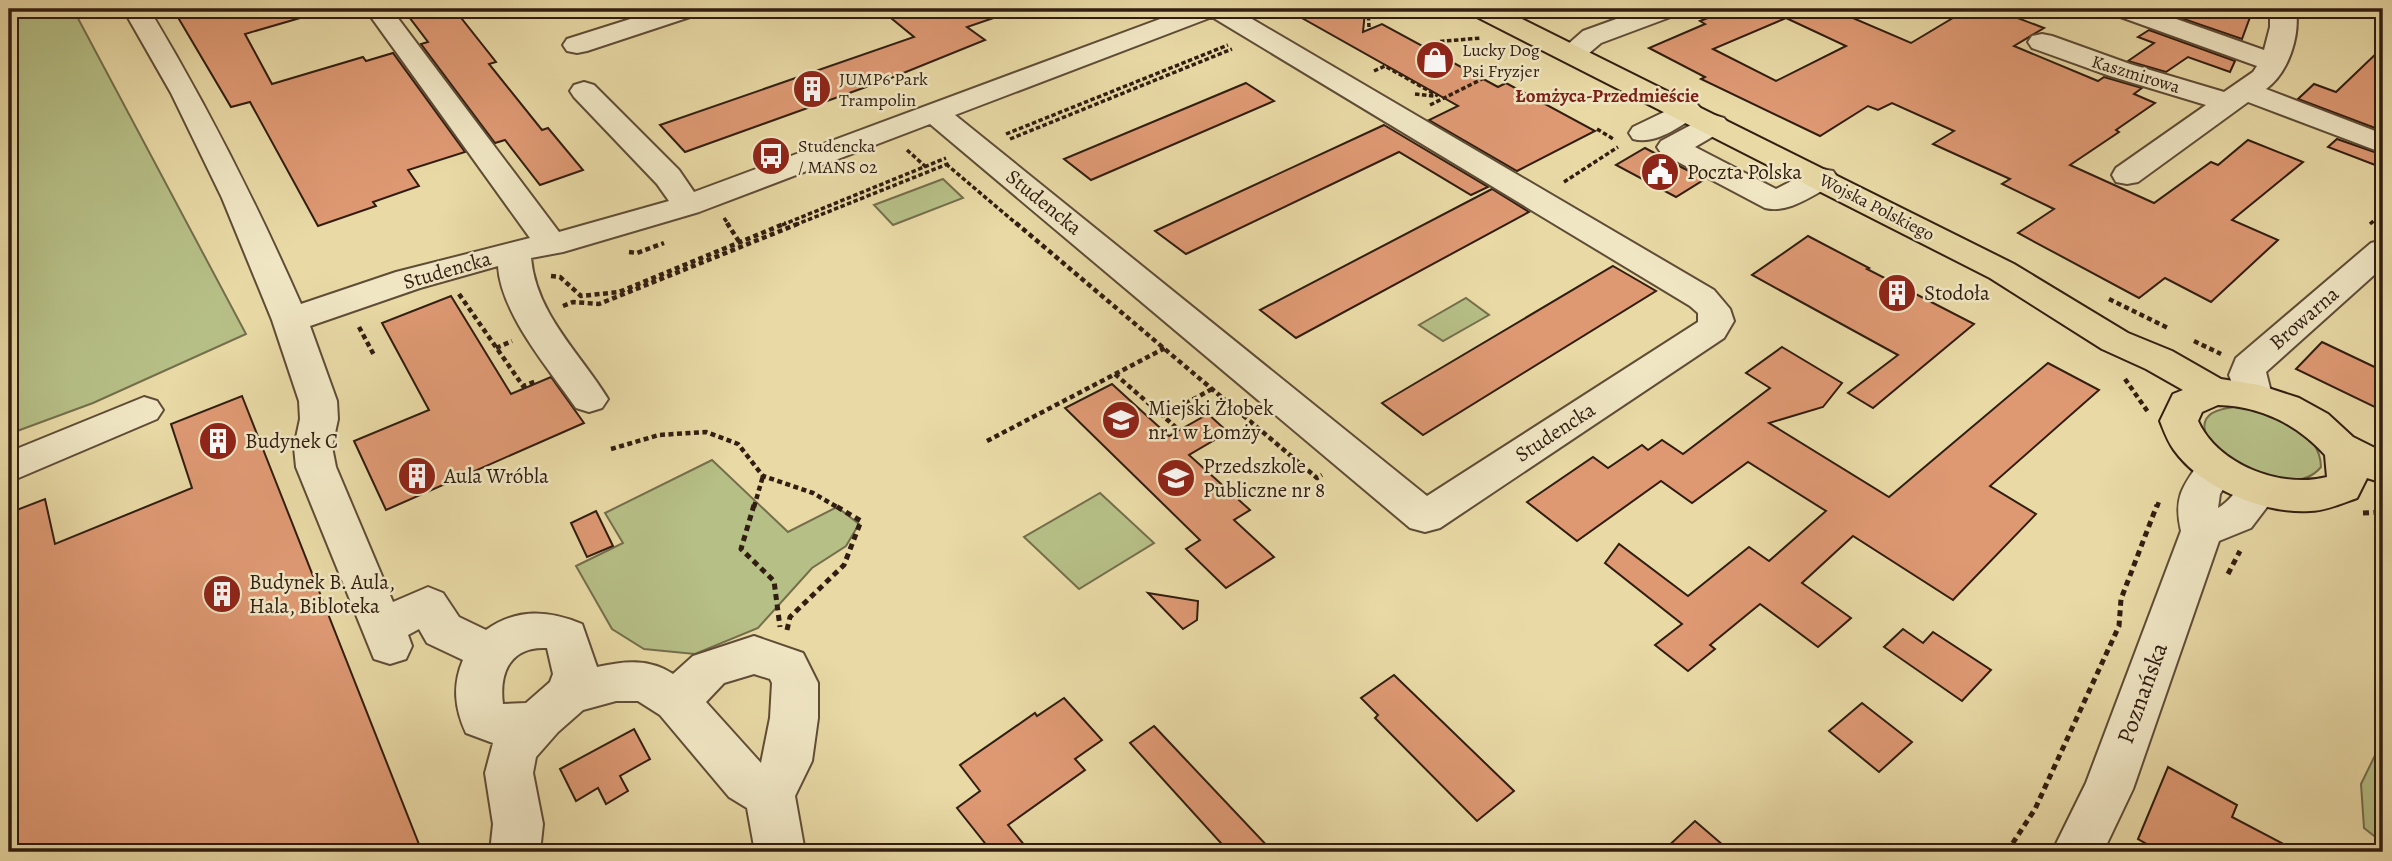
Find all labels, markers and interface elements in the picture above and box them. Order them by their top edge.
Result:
place label: Lucky Dog Psi Fryzjer [1462,38,1540,83]
shop icon: Lucky Dog Psi Fryzjer [1414,39,1456,81]
street label: Kaszmirowa [2089,49,2184,99]
place label: JUMP6 Park Trampolin [839,67,928,112]
building icon: JUMP6 Park Trampolin [791,68,833,110]
district label: Łomżyca-Przedmieście [1515,83,1699,109]
place label: Studencka / MANS 02 [798,134,878,179]
bus stop icon: Studencka / MANS 02 [750,135,792,177]
public building icon: Poczta Polska [1639,151,1681,193]
place label: Poczta Polska [1687,158,1802,186]
street label: Studencka [1000,163,1088,241]
street label: Wojska Polskiego [1814,167,1939,246]
street label: Studencka [400,244,494,296]
building icon: Stodoła [1876,272,1918,314]
place label: Stodoła [1924,279,1990,307]
street label: Browarna [2263,280,2345,356]
place label: Miejski Żłobek nr 1 w Łomży [1148,394,1274,446]
street label: Studencka [1509,396,1601,468]
school or university icon: Miejski Żłobek nr 1 w Łomży [1100,399,1142,441]
building icon: Budynek C [197,420,239,462]
place label: Budynek C [245,427,338,455]
place label: Przedszkole Publiczne nr 8 [1203,452,1325,504]
building icon: Aula Wróbla [396,455,438,497]
school or university icon: Przedszkole Publiczne nr 8 [1155,457,1197,499]
place label: Aula Wróbla [443,462,549,490]
place label: Budynek B. Aula, Hala, Bibloteka [249,568,395,620]
building icon: Budynek B. Aula, Hala, Bibloteka [201,573,243,615]
street label: Poznańska [2109,637,2175,748]

